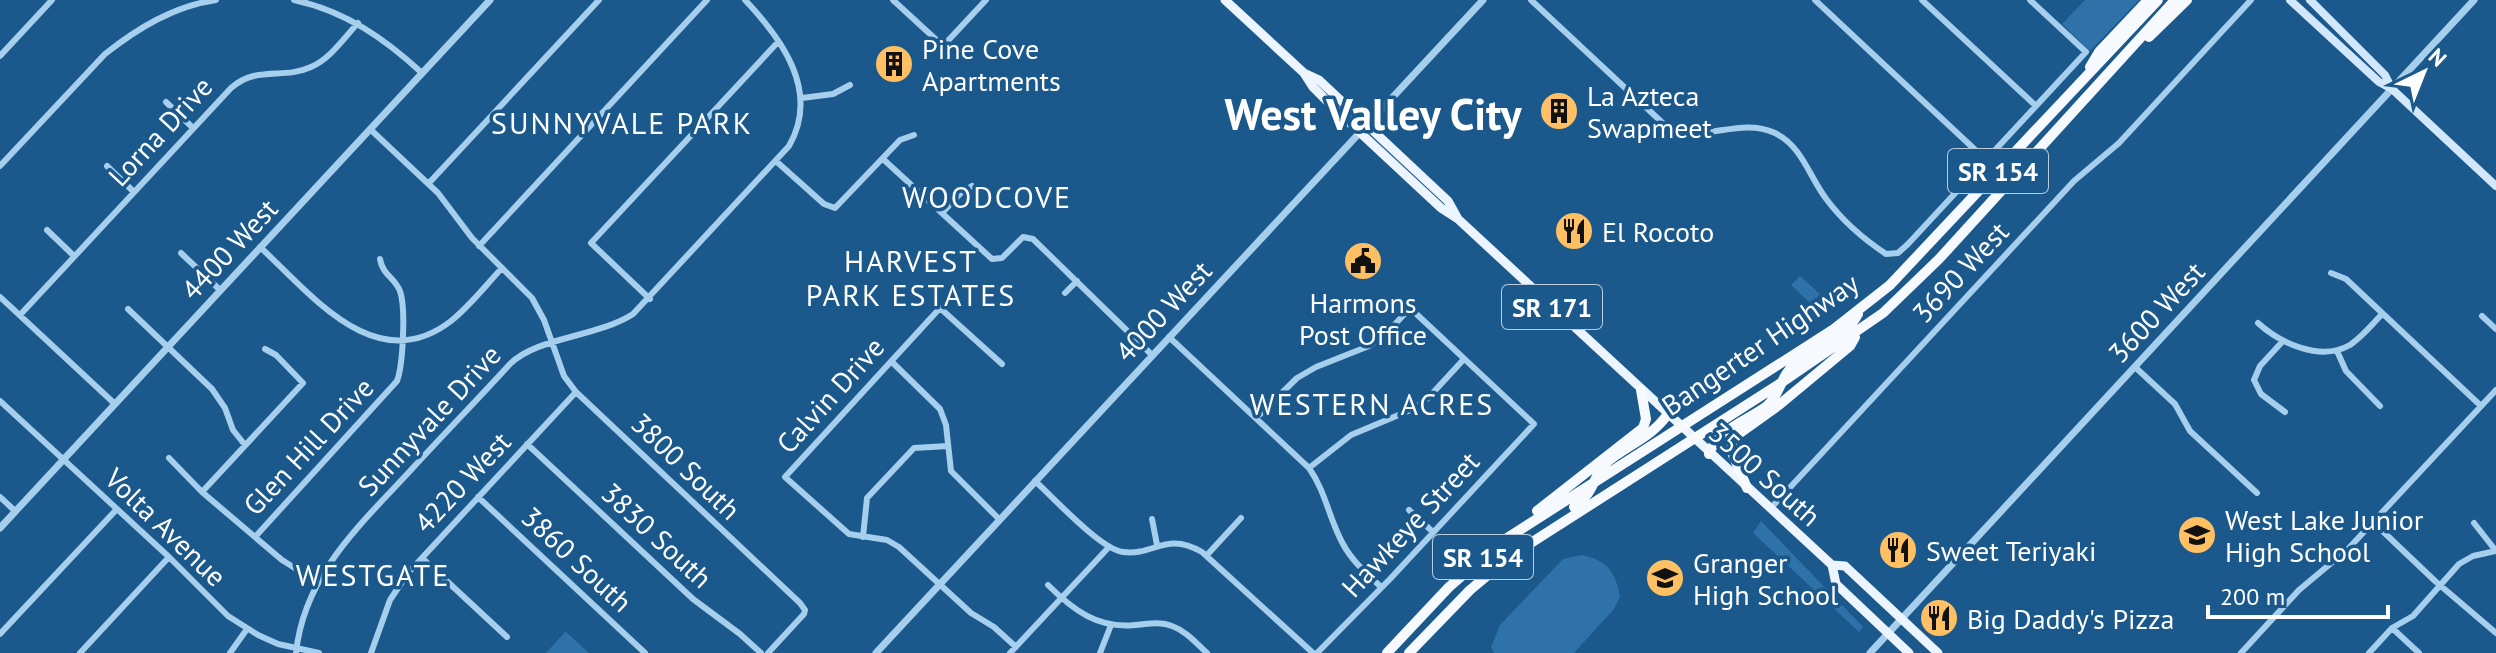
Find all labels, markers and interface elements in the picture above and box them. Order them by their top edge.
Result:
place label: Pine Cove Apartments [922,30,1061,99]
north arrow [2384,32,2464,112]
text: N [2423,42,2452,73]
building icon: Pine Cove Apartments [873,43,915,85]
street label: Lorna Drive [100,68,220,194]
place label: La Azteca Swapmeet [1587,77,1712,146]
district label: West Valley City [1225,85,1522,142]
building icon: La Azteca Swapmeet [1538,90,1580,132]
district label: SUNNYVALE PARK [491,103,753,142]
road number: SR 154 [1948,149,2048,193]
district label: WOODCOVE [902,177,1072,216]
street label: 4400 West [173,190,286,308]
restaurant icon: El Rocoto [1553,210,1595,252]
place label: El Rocoto [1602,213,1714,250]
street label: 3690 West [1904,213,2017,331]
public building icon: Harmons Post Office [1342,240,1384,282]
district label: HARVEST PARK ESTATES [806,241,1016,314]
street label: 4000 West [1107,252,1220,370]
street label: 3600 West [2100,253,2213,371]
street label: Bangerter Highway [1654,264,1866,424]
place label: Harmons Post Office [1299,284,1427,353]
road number: SR 171 [1502,285,1602,329]
street label: Calvin Drive [768,329,892,461]
street label: Sunnyvale Drive [349,336,509,504]
street label: Glen Hill Drive [235,369,381,523]
district label: WESTERN ACRES [1250,384,1494,423]
street label: 3800 South [623,405,749,527]
street label: 3500 South [1701,414,1829,534]
street label: 4220 West [406,423,519,541]
street label: Hawkeye Street [1333,443,1487,605]
street label: Volta Avenue [97,459,235,594]
street label: 3830 South [594,474,720,596]
street label: 3860 South [514,498,640,620]
place label: West Lake Junior High School [2225,501,2424,570]
school or university icon: West Lake Junior High School [2176,514,2218,556]
restaurant icon: Sweet Teriyaki [1877,529,1919,571]
place label: Sweet Teriyaki [1926,532,2096,569]
road number: SR 154 [1433,535,1533,579]
place label: Granger High School [1693,544,1838,613]
district label: WESTGATE [296,555,450,594]
school or university icon: Granger High School [1644,557,1686,599]
scale bar [2208,569,2388,619]
text: 200 m [2220,581,2285,612]
restaurant icon: Big Daddy's Pizza [1918,597,1960,639]
place label: Big Daddy's Pizza [1967,600,2174,637]

